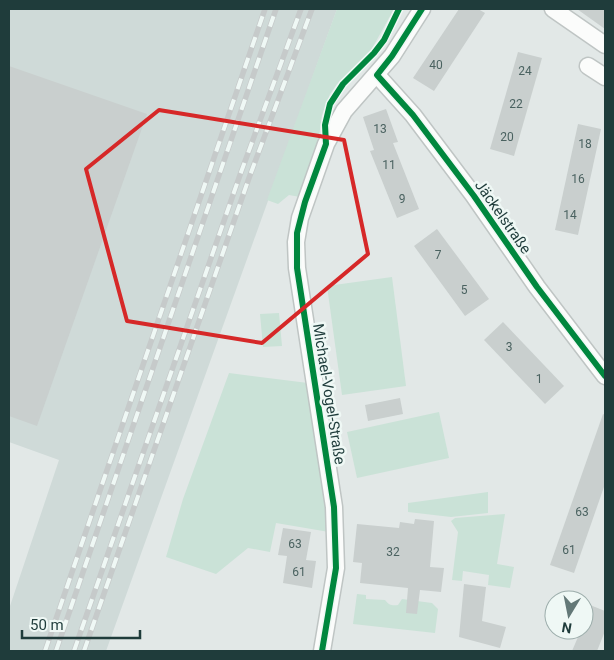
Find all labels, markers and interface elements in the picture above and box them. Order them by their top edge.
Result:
house number: 40 [429,58,443,72]
house number: 24 [518,64,532,78]
house number: 22 [509,97,523,111]
house number: 13 [373,122,387,136]
house number: 20 [500,130,514,144]
house number: 18 [578,137,592,151]
house number: 11 [382,158,396,172]
house number: 16 [571,172,585,186]
street label: Jäckelstraße [471,177,535,257]
house number: 9 [399,192,405,206]
house number: 14 [563,208,577,222]
house number: 7 [435,248,442,262]
house number: 5 [461,283,468,297]
street label: Michael-Vogel-Straße [309,322,349,466]
house number: 3 [506,340,512,354]
house number: 1 [536,372,542,386]
house number: 63 [575,505,589,519]
house number: 63 [288,537,302,551]
house number: 61 [562,543,576,557]
house number: 32 [386,545,400,559]
house number: 61 [292,565,306,579]
north arrow [544,590,594,640]
scale bar [22,608,140,640]
text: 50 m [30,616,64,634]
text: N [560,619,573,637]

